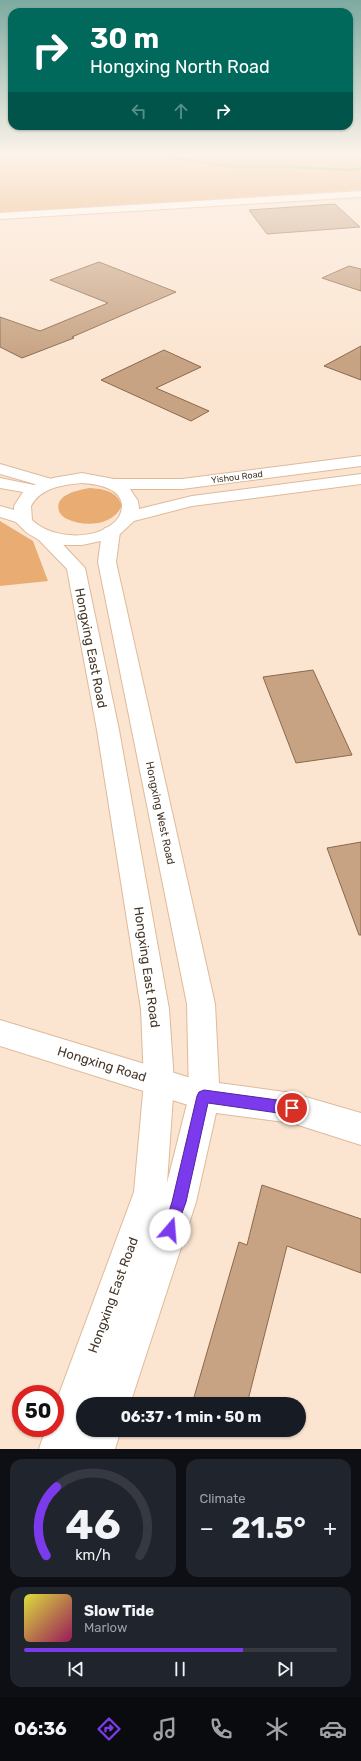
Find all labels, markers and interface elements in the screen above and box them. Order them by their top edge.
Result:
text: 30 m [90,22,159,55]
icon: right [24,24,76,76]
text: Hongxing North Road [90,56,270,78]
icon: left [128,100,150,122]
icon: ahead [170,100,192,122]
icon: right [212,100,234,122]
street label: Yishou Road [211,469,263,485]
street label: Hongxing East Road [71,587,110,710]
street label: Hongxing West Road [143,760,177,866]
street label: Hongxing East Road [130,905,163,1029]
street label: Hongxing Road [55,1043,148,1086]
pin [275,1091,309,1125]
icon: arrive [281,1097,303,1119]
position arrow [149,1209,191,1251]
street label: Hongxing East Road [85,1235,142,1355]
speed limit sign: 50 [12,1385,64,1437]
text: 06:37 · 1 min · 50 m [121,1408,261,1426]
text: Climate [200,1491,246,1506]
text: 46 [65,1500,121,1549]
text: 21.5° [231,1510,306,1546]
text: − [200,1515,214,1542]
text: + [323,1515,337,1542]
text: km/h [75,1547,111,1564]
text: Slow Tide [84,1602,154,1620]
text: Marlow [84,1620,127,1635]
icon: previous [65,1658,87,1680]
icon: pause [169,1658,191,1680]
icon: next [274,1658,296,1680]
icon: directions [95,1715,123,1743]
icon: music [151,1715,179,1743]
icon: phone [207,1715,235,1743]
icon: climate [263,1715,291,1743]
icon: car [319,1715,347,1743]
text: 06:36 [14,1718,67,1740]

